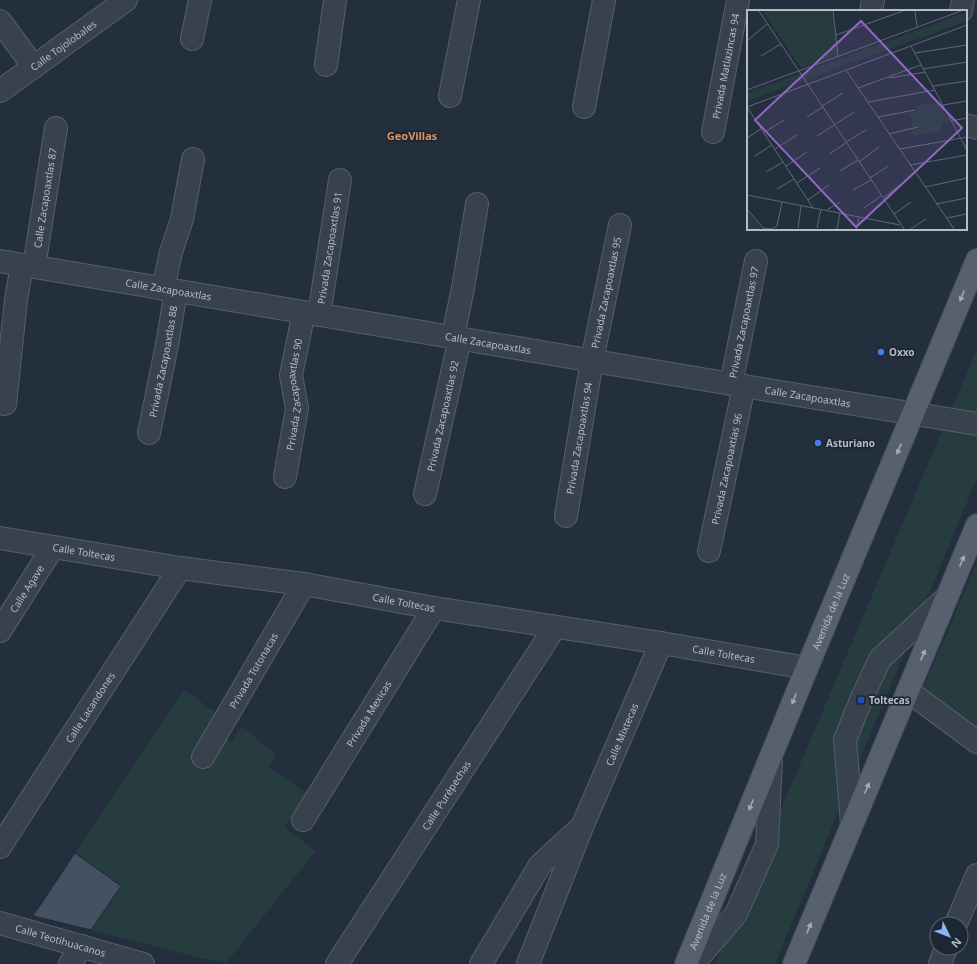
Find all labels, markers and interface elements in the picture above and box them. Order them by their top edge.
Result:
inset map [747,10,967,230]
street label: Privada Matlazincas 94 [709,12,742,120]
street label: Calle Tojolobales [27,17,99,74]
district label: GeoVillas [387,128,438,143]
street label: Calle Zacapoaxtlas 87 [30,147,60,249]
street label: Privada Zacapoaxtlas 91 [314,191,345,305]
street label: Privada Zacapoaxtlas 95 [588,235,624,350]
street label: Privada Zacapoaxtlas 97 [725,265,762,379]
street label: Calle Zacapoaxtlas [125,275,213,304]
one-way arrow [959,291,965,302]
street label: Privada Zacapoaxtlas 88 [145,304,181,419]
street label: Calle Zacapoaxtlas [444,329,532,357]
street label: Privada Zacapoaxtlas 90 [283,337,305,451]
place label: Oxxo [889,345,915,359]
marker: Oxxo [876,347,886,357]
street label: Privada Zacapoaxtlas 92 [423,359,462,473]
street label: Privada Zacapoaxtlas 94 [563,381,595,495]
street label: Calle Zacapoaxtlas [764,383,852,410]
street label: Privada Zacapoaxtlas 96 [708,412,745,526]
place label: Asturiano [826,436,875,450]
marker: Asturiano [813,438,823,448]
one-way arrow [895,444,901,456]
street label: Calle Toltecas [51,540,116,564]
one-way arrow [959,555,965,566]
street label: Calle Agave [6,562,47,615]
street label: Avenida de la Luz [808,571,853,652]
street label: Calle Toltecas [371,590,436,615]
street label: Privada Totonacas [226,630,281,711]
street label: Calle Toltecas [691,641,756,666]
one-way arrow [920,649,926,660]
street label: Calle Lacandones [62,669,118,746]
street label: Privada Mexicas [343,678,395,749]
one-way arrow [791,693,797,705]
place label: Toltecas [869,693,910,707]
marker: Toltecas [856,695,866,705]
street label: Calle Mixtecas [602,701,641,768]
street label: Calle Purépechas [418,757,474,833]
one-way arrow [865,782,871,794]
one-way arrow [748,800,754,811]
street label: Avenida de la Luz [686,871,730,952]
north arrow [929,916,969,956]
street label: Calle Teotihuacanos [14,921,108,960]
one-way arrow [806,922,813,934]
text: N [948,935,965,952]

